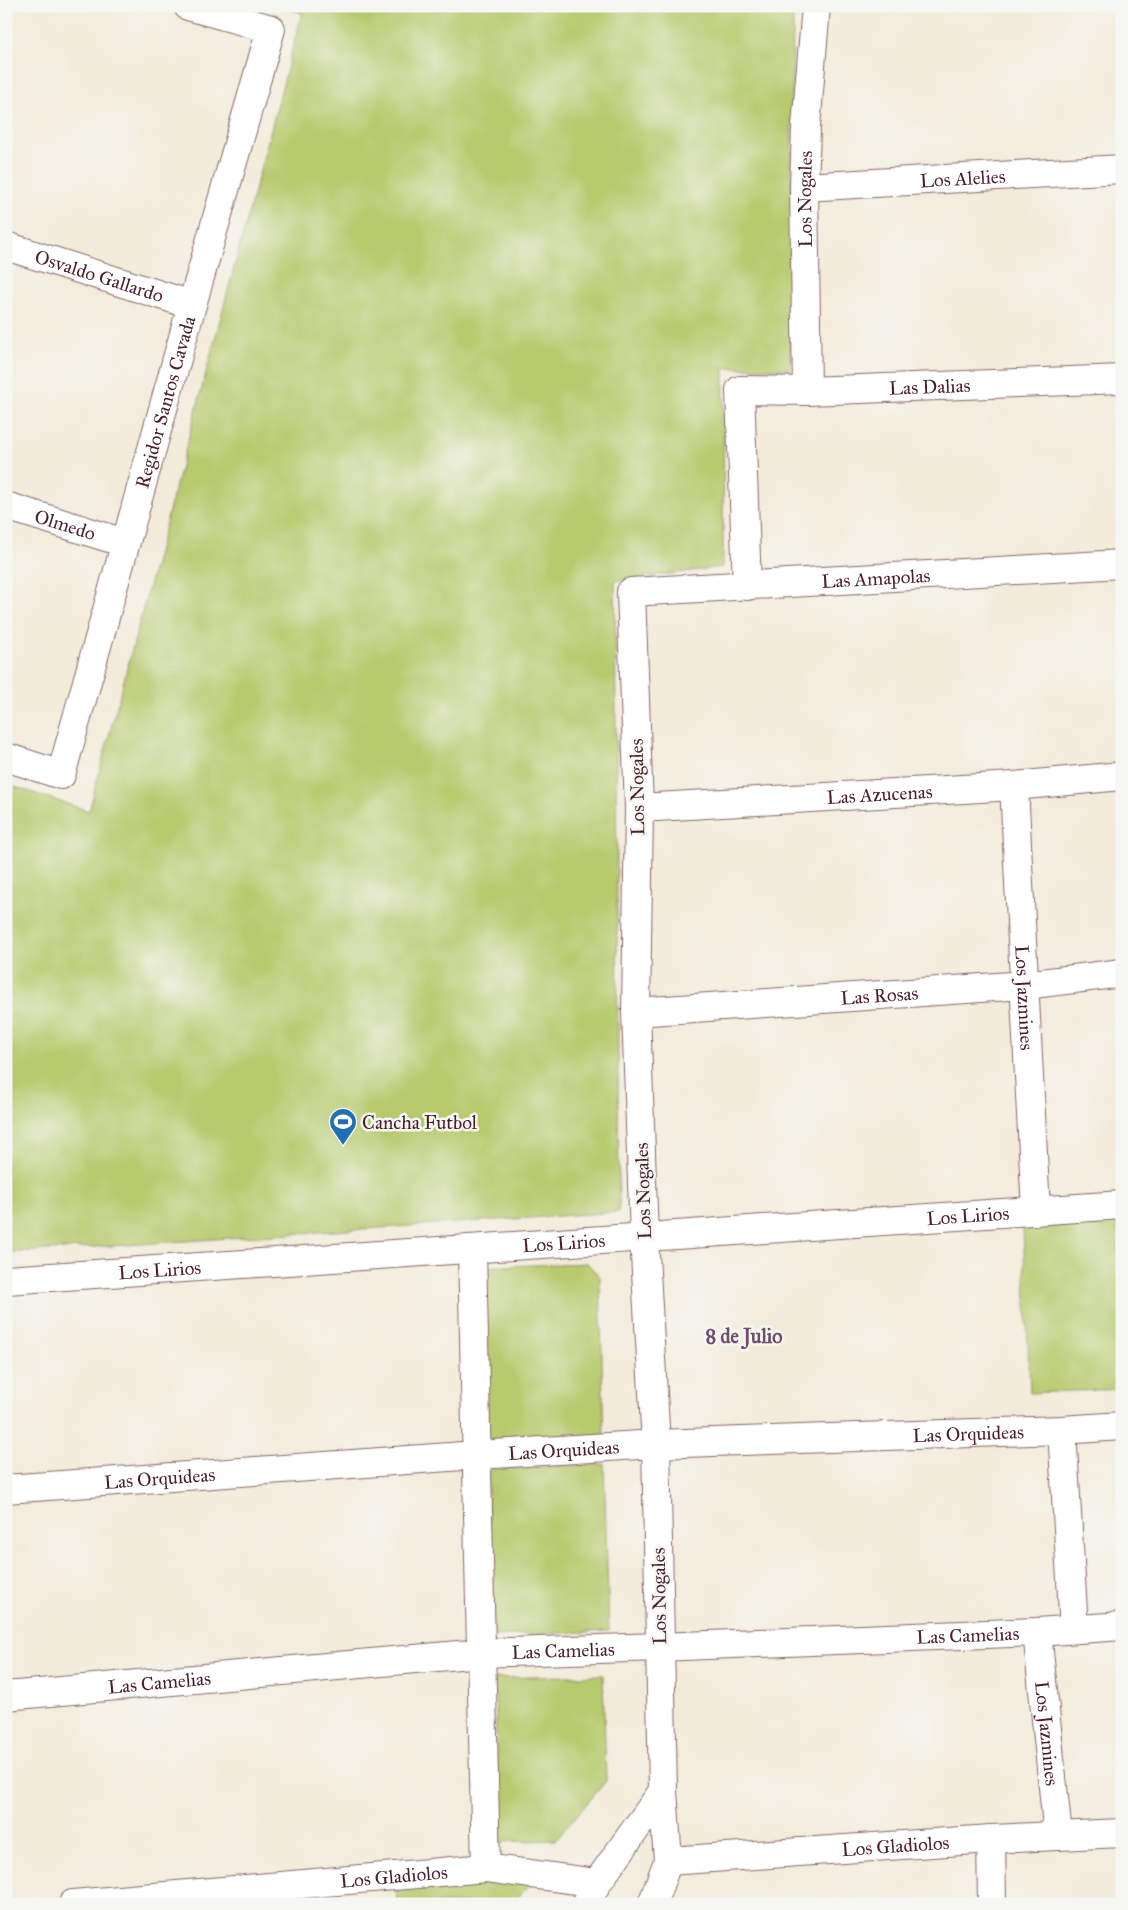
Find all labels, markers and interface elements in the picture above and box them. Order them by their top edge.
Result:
street label: Los Nogales [792,150,817,248]
street label: Los Alelies [919,164,1006,192]
street label: Osvaldo Gallardo [32,244,167,307]
street label: Regidor Santos Cavada [130,312,200,491]
street label: Las Dalias [889,373,971,399]
street label: Olmedo [32,504,99,545]
street label: Las Amapolas [821,563,931,593]
street label: Los Nogales [625,738,650,836]
street label: Las Azucenas [826,779,933,808]
street label: Los Jazmines [1011,945,1039,1051]
street label: Las Rosas [840,981,919,1009]
sports icon: Cancha Futbol [328,1107,358,1146]
place label: Cancha Futbol [362,1111,478,1134]
street label: Los Nogales [630,1142,657,1240]
street label: Los Lirios [926,1201,1010,1230]
street label: Los Lirios [522,1228,606,1257]
street label: Los Lirios [117,1255,202,1284]
district label: 8 de Julio [706,1324,782,1350]
street label: Las Orquideas [912,1420,1024,1447]
street label: Las Orquideas [507,1435,620,1465]
street label: Las Orquideas [103,1462,216,1493]
street label: Los Nogales [647,1547,672,1645]
street label: Las Camelias [916,1621,1020,1648]
street label: Las Camelias [511,1637,615,1663]
street label: Las Camelias [107,1666,212,1698]
street label: Los Jazmines [1031,1680,1064,1787]
street label: Los Gladiolos [841,1830,950,1861]
street label: Los Gladiolos [339,1860,449,1892]

